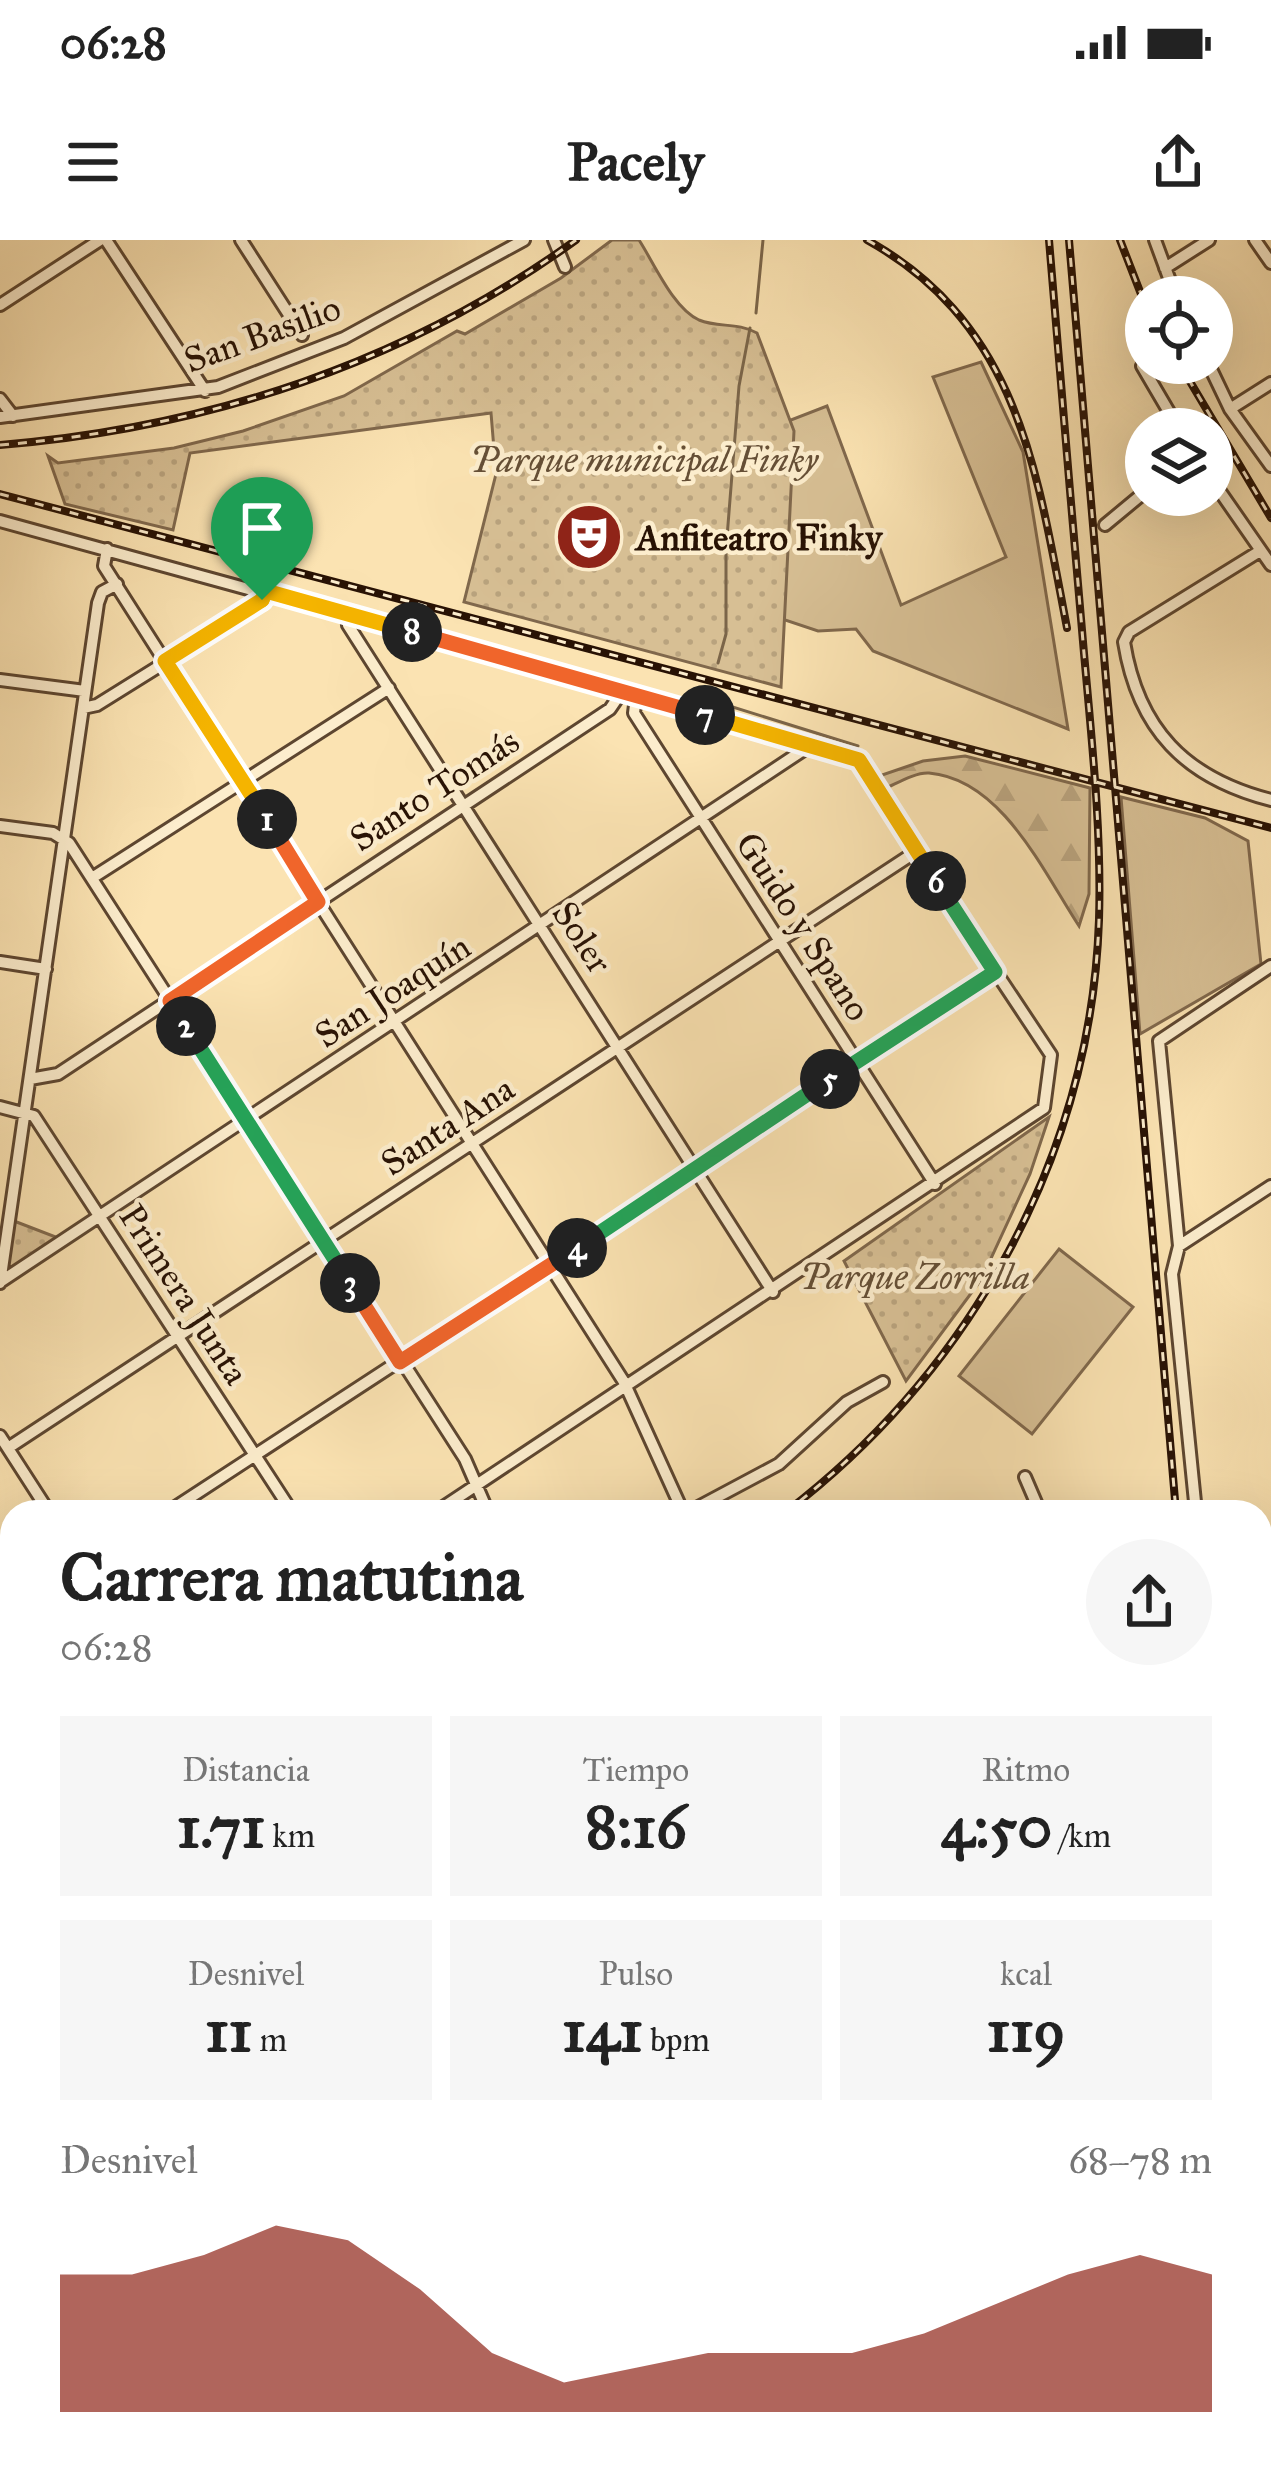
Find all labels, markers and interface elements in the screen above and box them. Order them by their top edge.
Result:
text: 06:28 [60,15,167,70]
icon: menu [60,129,126,195]
text: Pacely [567,129,704,195]
icon: share [1145,129,1211,195]
map controls [1125,276,1233,516]
button: locate [1125,276,1233,384]
street label: San Basilio [178,285,346,382]
button: layers [1125,408,1233,516]
park label: Parque municipal Finky [470,438,819,482]
pin [211,477,313,600]
icon: arrive [229,495,295,561]
theatre icon: Anfiteatro Finky [554,502,624,572]
place label: Anfiteatro Finky [634,516,883,560]
pin: 8 [382,602,442,662]
text: 8 [403,612,421,652]
pin: 7 [675,685,735,745]
text: 7 [696,695,714,735]
street label: Santo Tomás [342,719,527,861]
pin: 1 [237,789,297,849]
text: 1 [260,799,274,839]
street label: Guido y Spano [726,824,880,1029]
pin: 6 [906,851,966,911]
text: 6 [928,861,944,901]
street label: Soler [543,893,622,982]
street label: San Joaquín [307,924,478,1057]
pin: 2 [156,996,216,1056]
text: 2 [178,1006,194,1046]
pin: 5 [800,1049,860,1109]
text: 5 [822,1059,838,1099]
street label: Santa Ana [373,1066,523,1185]
street label: Primera Junta [110,1196,259,1393]
pin: 4 [547,1218,607,1278]
text: 4 [568,1228,586,1268]
pin: 3 [320,1253,380,1313]
park label: Parque Zorrilla [800,1255,1030,1299]
text: 3 [343,1263,357,1303]
text: Carrera matutina [60,1537,523,1618]
button: share [1086,1539,1212,1665]
text: 06:28 [60,1623,153,1671]
text: Distancia [182,1750,310,1790]
text: Tiempo [583,1750,689,1790]
text: Ritmo [982,1750,1070,1790]
text: 1.71 [177,1790,265,1863]
text: 8:16 [585,1790,687,1863]
text: 4:50 [941,1790,1052,1863]
text: km [265,1816,315,1856]
text: /km [1052,1816,1111,1856]
text: Desnivel [188,1954,304,1994]
text: Pulso [599,1954,673,1994]
text: kcal [1000,1954,1052,1994]
text: 11 [205,1994,252,2067]
text: 141 [562,1994,643,2067]
text: 119 [986,1994,1066,2067]
text: m [252,2020,287,2060]
text: bpm [643,2020,710,2060]
text: Desnivel [60,2136,198,2184]
text: 68–78 m [1068,2136,1212,2184]

